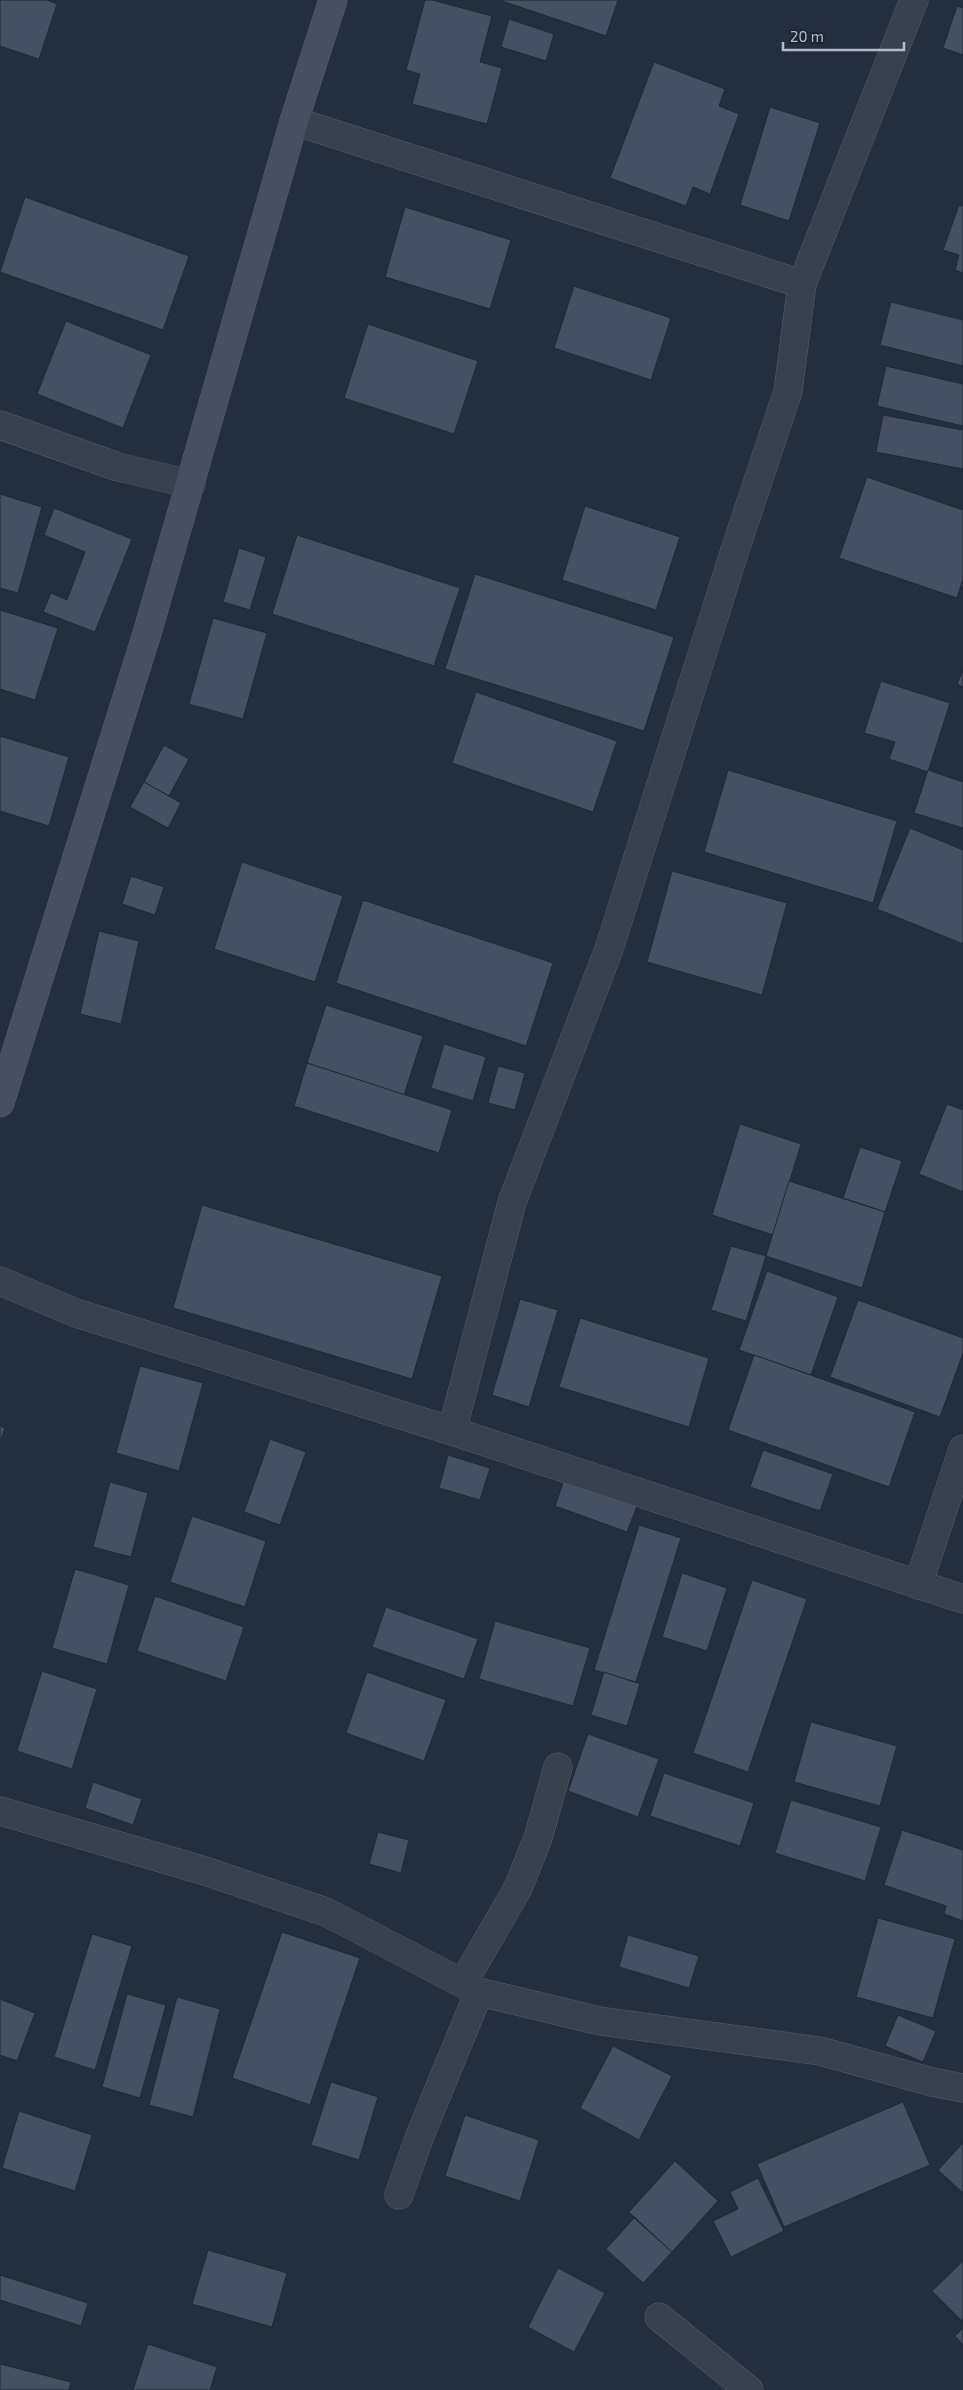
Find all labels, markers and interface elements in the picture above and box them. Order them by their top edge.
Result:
scale bar [783,20,904,52]
text: 20 m [790,27,824,45]

